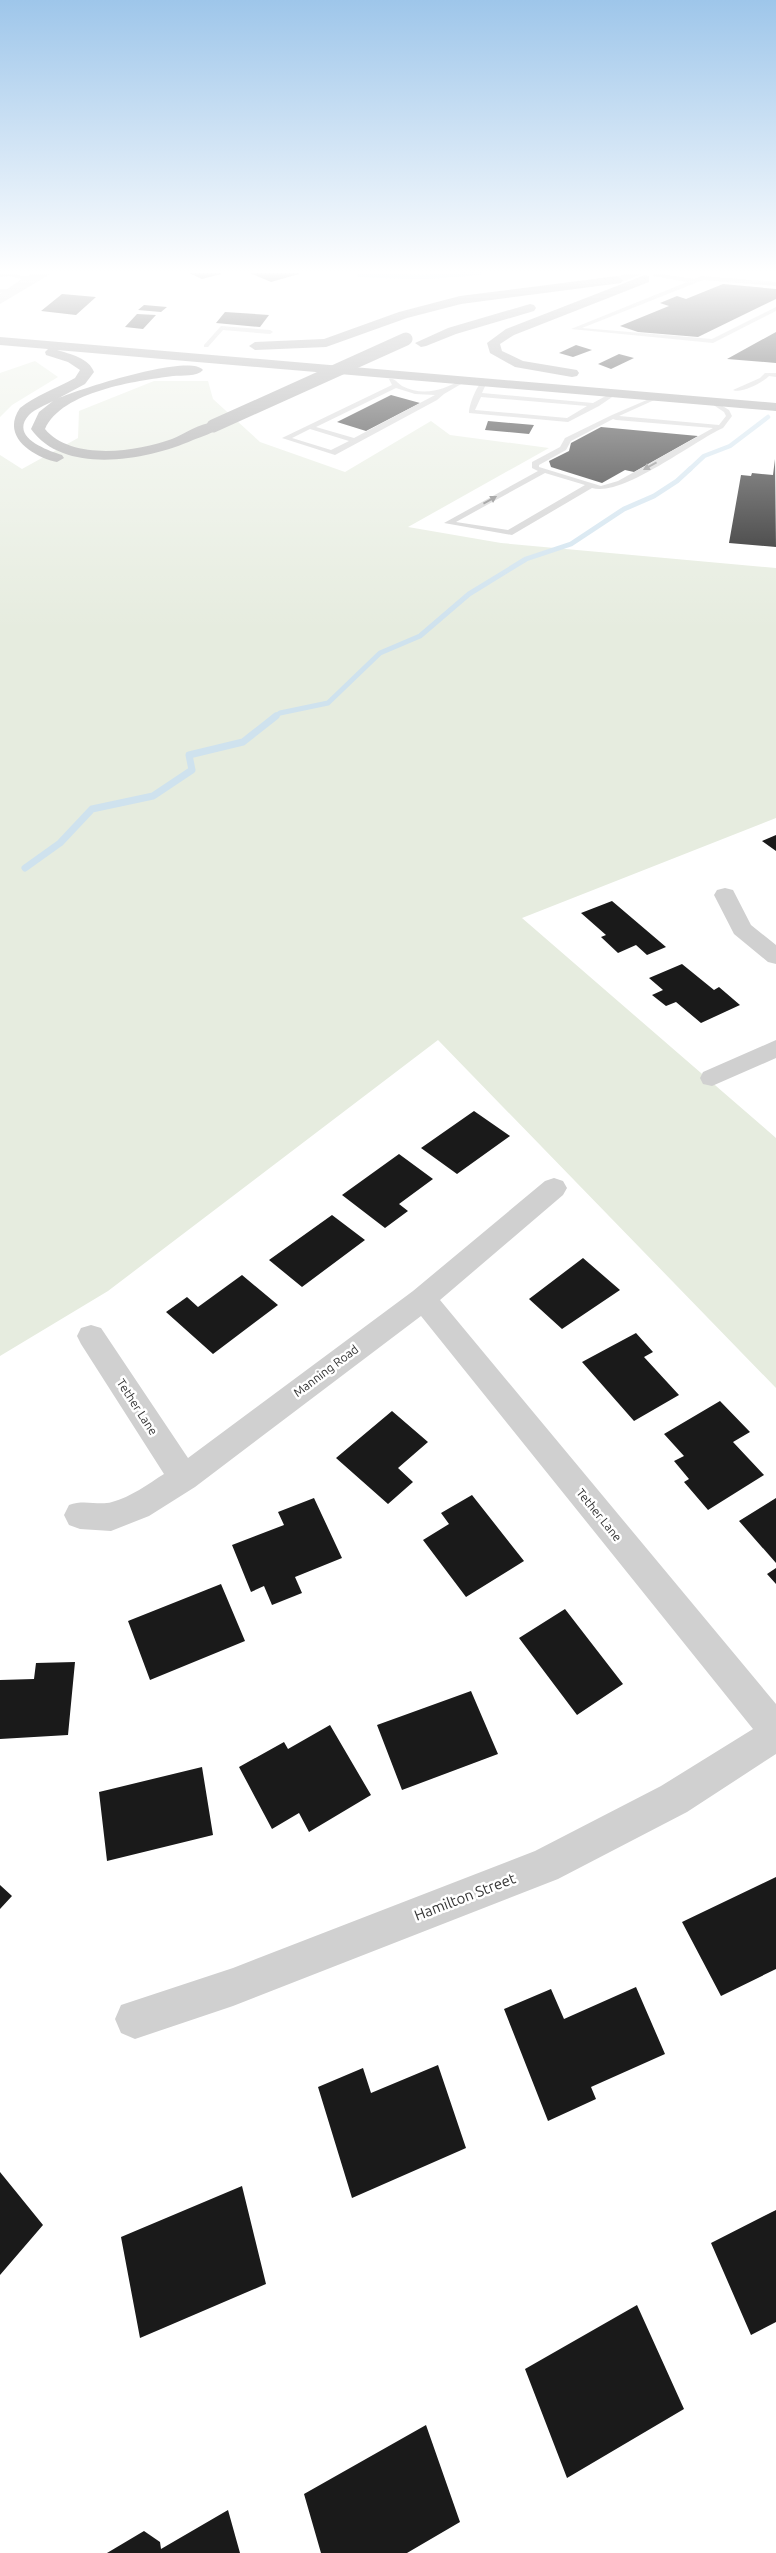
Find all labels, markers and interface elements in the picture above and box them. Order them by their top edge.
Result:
one-way arrow [643,462,657,471]
one-way arrow [483,496,498,504]
street label: Manning Road [291,1342,361,1399]
street label: Tether Lane [115,1376,160,1437]
street label: Tether Lane [574,1486,625,1544]
street label: Hamilton Street [412,1869,518,1924]

